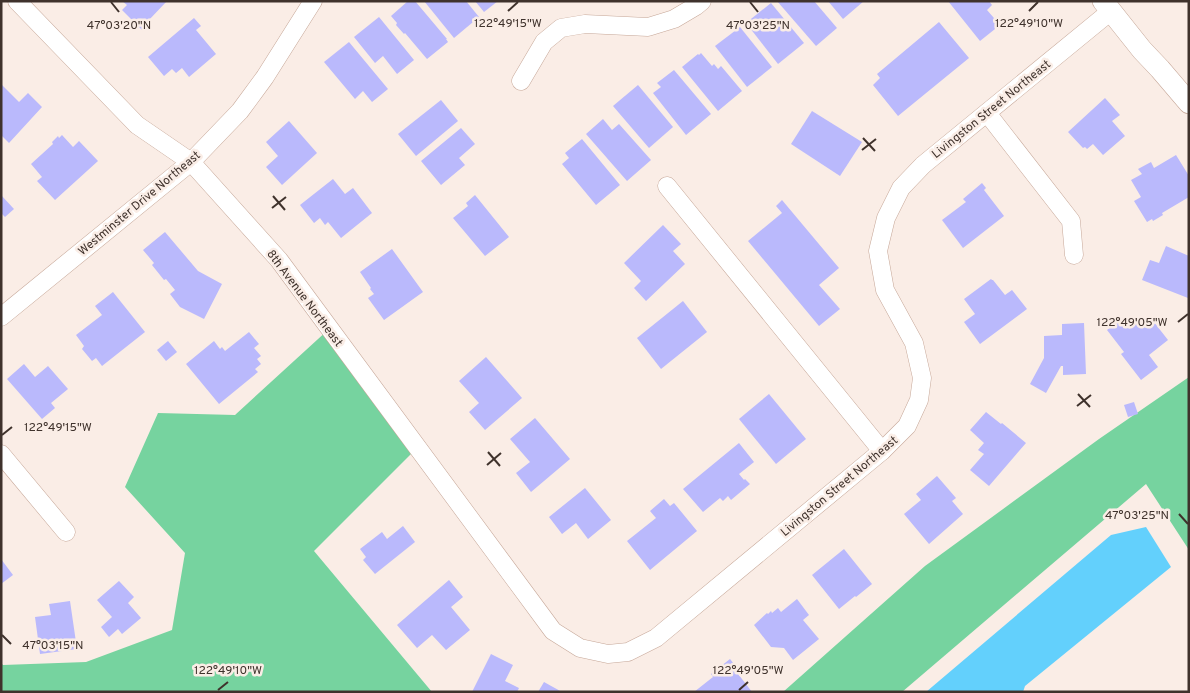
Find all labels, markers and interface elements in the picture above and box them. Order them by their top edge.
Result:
text: 122°49'15"W [474,16,542,32]
text: 122°49'10"W [995,16,1063,32]
text: 47°03'20"N [87,18,151,34]
text: 47°03'25"N [726,18,790,34]
street label: Livingston Street Northeast [929,57,1054,163]
street label: Westminster Drive Northeast [75,148,204,260]
street label: 8th Avenue Northeast [262,247,346,350]
text: 122°49'05"W [1096,315,1168,331]
text: 122°49'15"W [24,420,92,436]
street label: Livingston Street Northeast [778,433,902,541]
text: 47°03'25"N [1105,508,1169,524]
text: 47°03'15"N [22,638,84,654]
text: 122°49'10"W [194,663,262,679]
text: 122°49'05"W [712,663,784,679]

